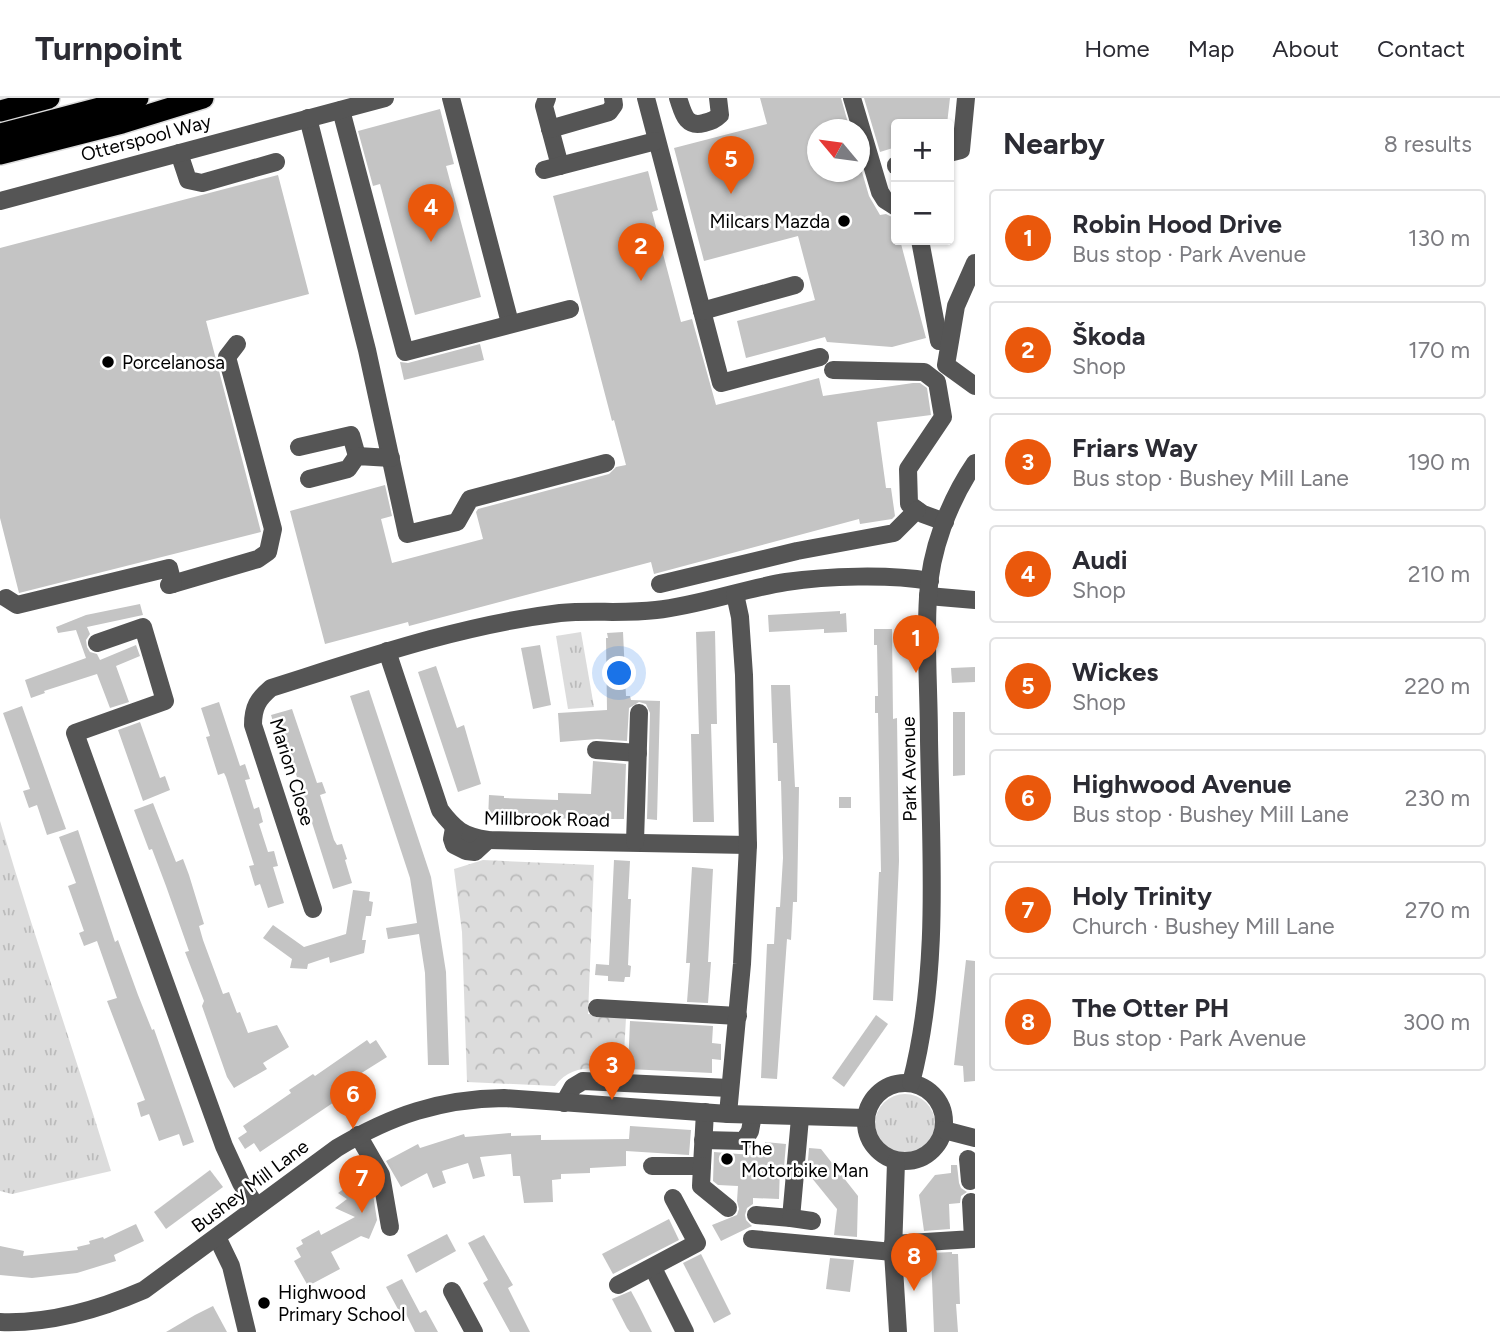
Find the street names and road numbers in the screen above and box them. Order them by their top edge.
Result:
street label: Otterspool Way [78,110,214,166]
street label: Marion Close [265,716,319,828]
street label: Park Avenue [897,716,921,822]
street label: Millbrook Road [484,806,610,832]
street label: Bushey Mill Lane [187,1135,313,1237]

